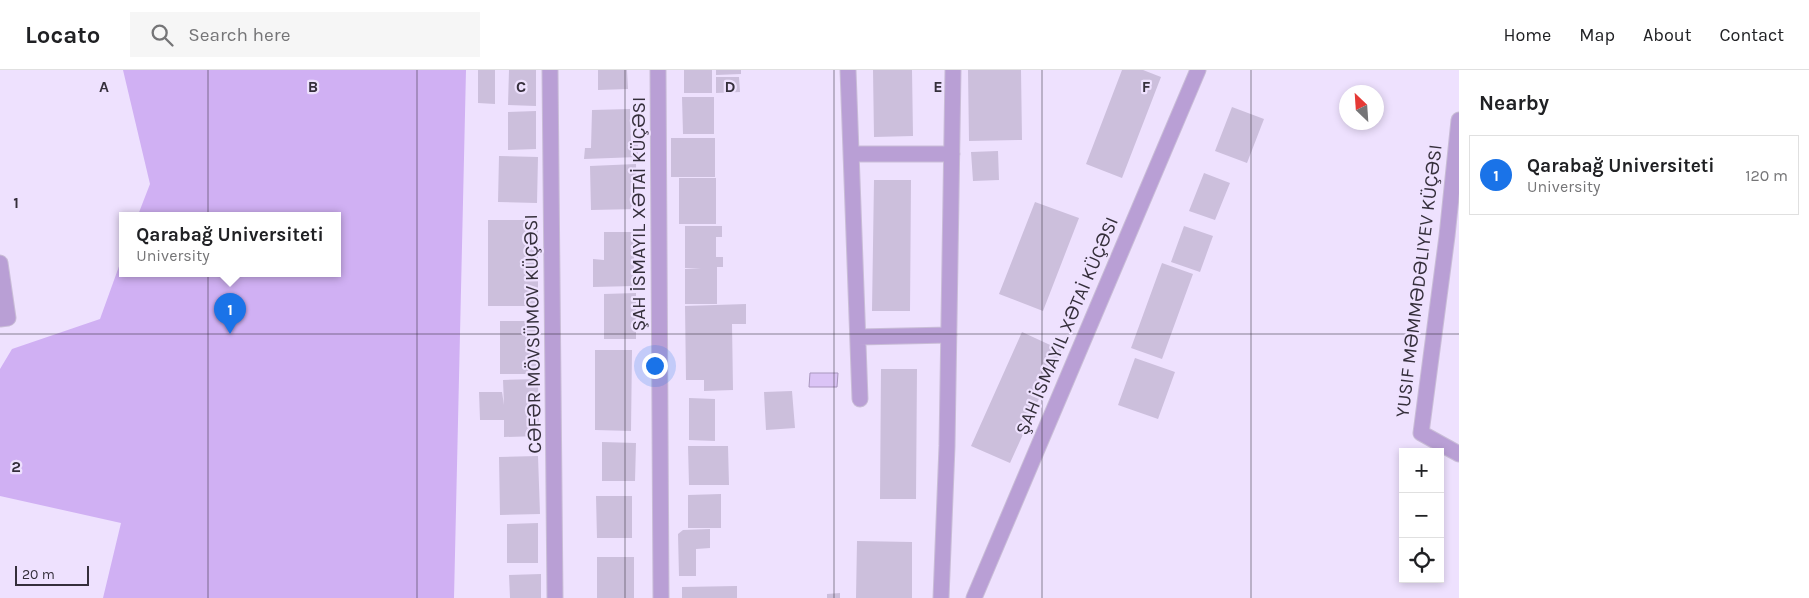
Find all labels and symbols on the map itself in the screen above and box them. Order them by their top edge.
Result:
text: A [99,77,109,96]
text: B [308,77,318,96]
text: C [516,77,526,96]
text: D [725,77,736,96]
text: E [933,77,943,96]
text: F [1142,77,1151,96]
north arrow [1339,85,1384,130]
street label: ŞAH İSMAYIL XƏTAİ KÜÇƏSI [628,97,650,331]
street label: YUSIF MƏMMƏDƏLIYEV KÜÇƏSI [1391,143,1447,419]
text: 1 [13,193,19,212]
street label: CƏFƏR MÖVSÜMOV KÜÇƏSI [520,214,546,454]
street label: ŞAH İSMAYIL XƏTAİ KÜÇƏSI [1011,214,1123,438]
pin: 1 [214,293,246,334]
your location [642,353,668,379]
text: 2 [11,457,21,476]
scale bar [15,563,89,586]

